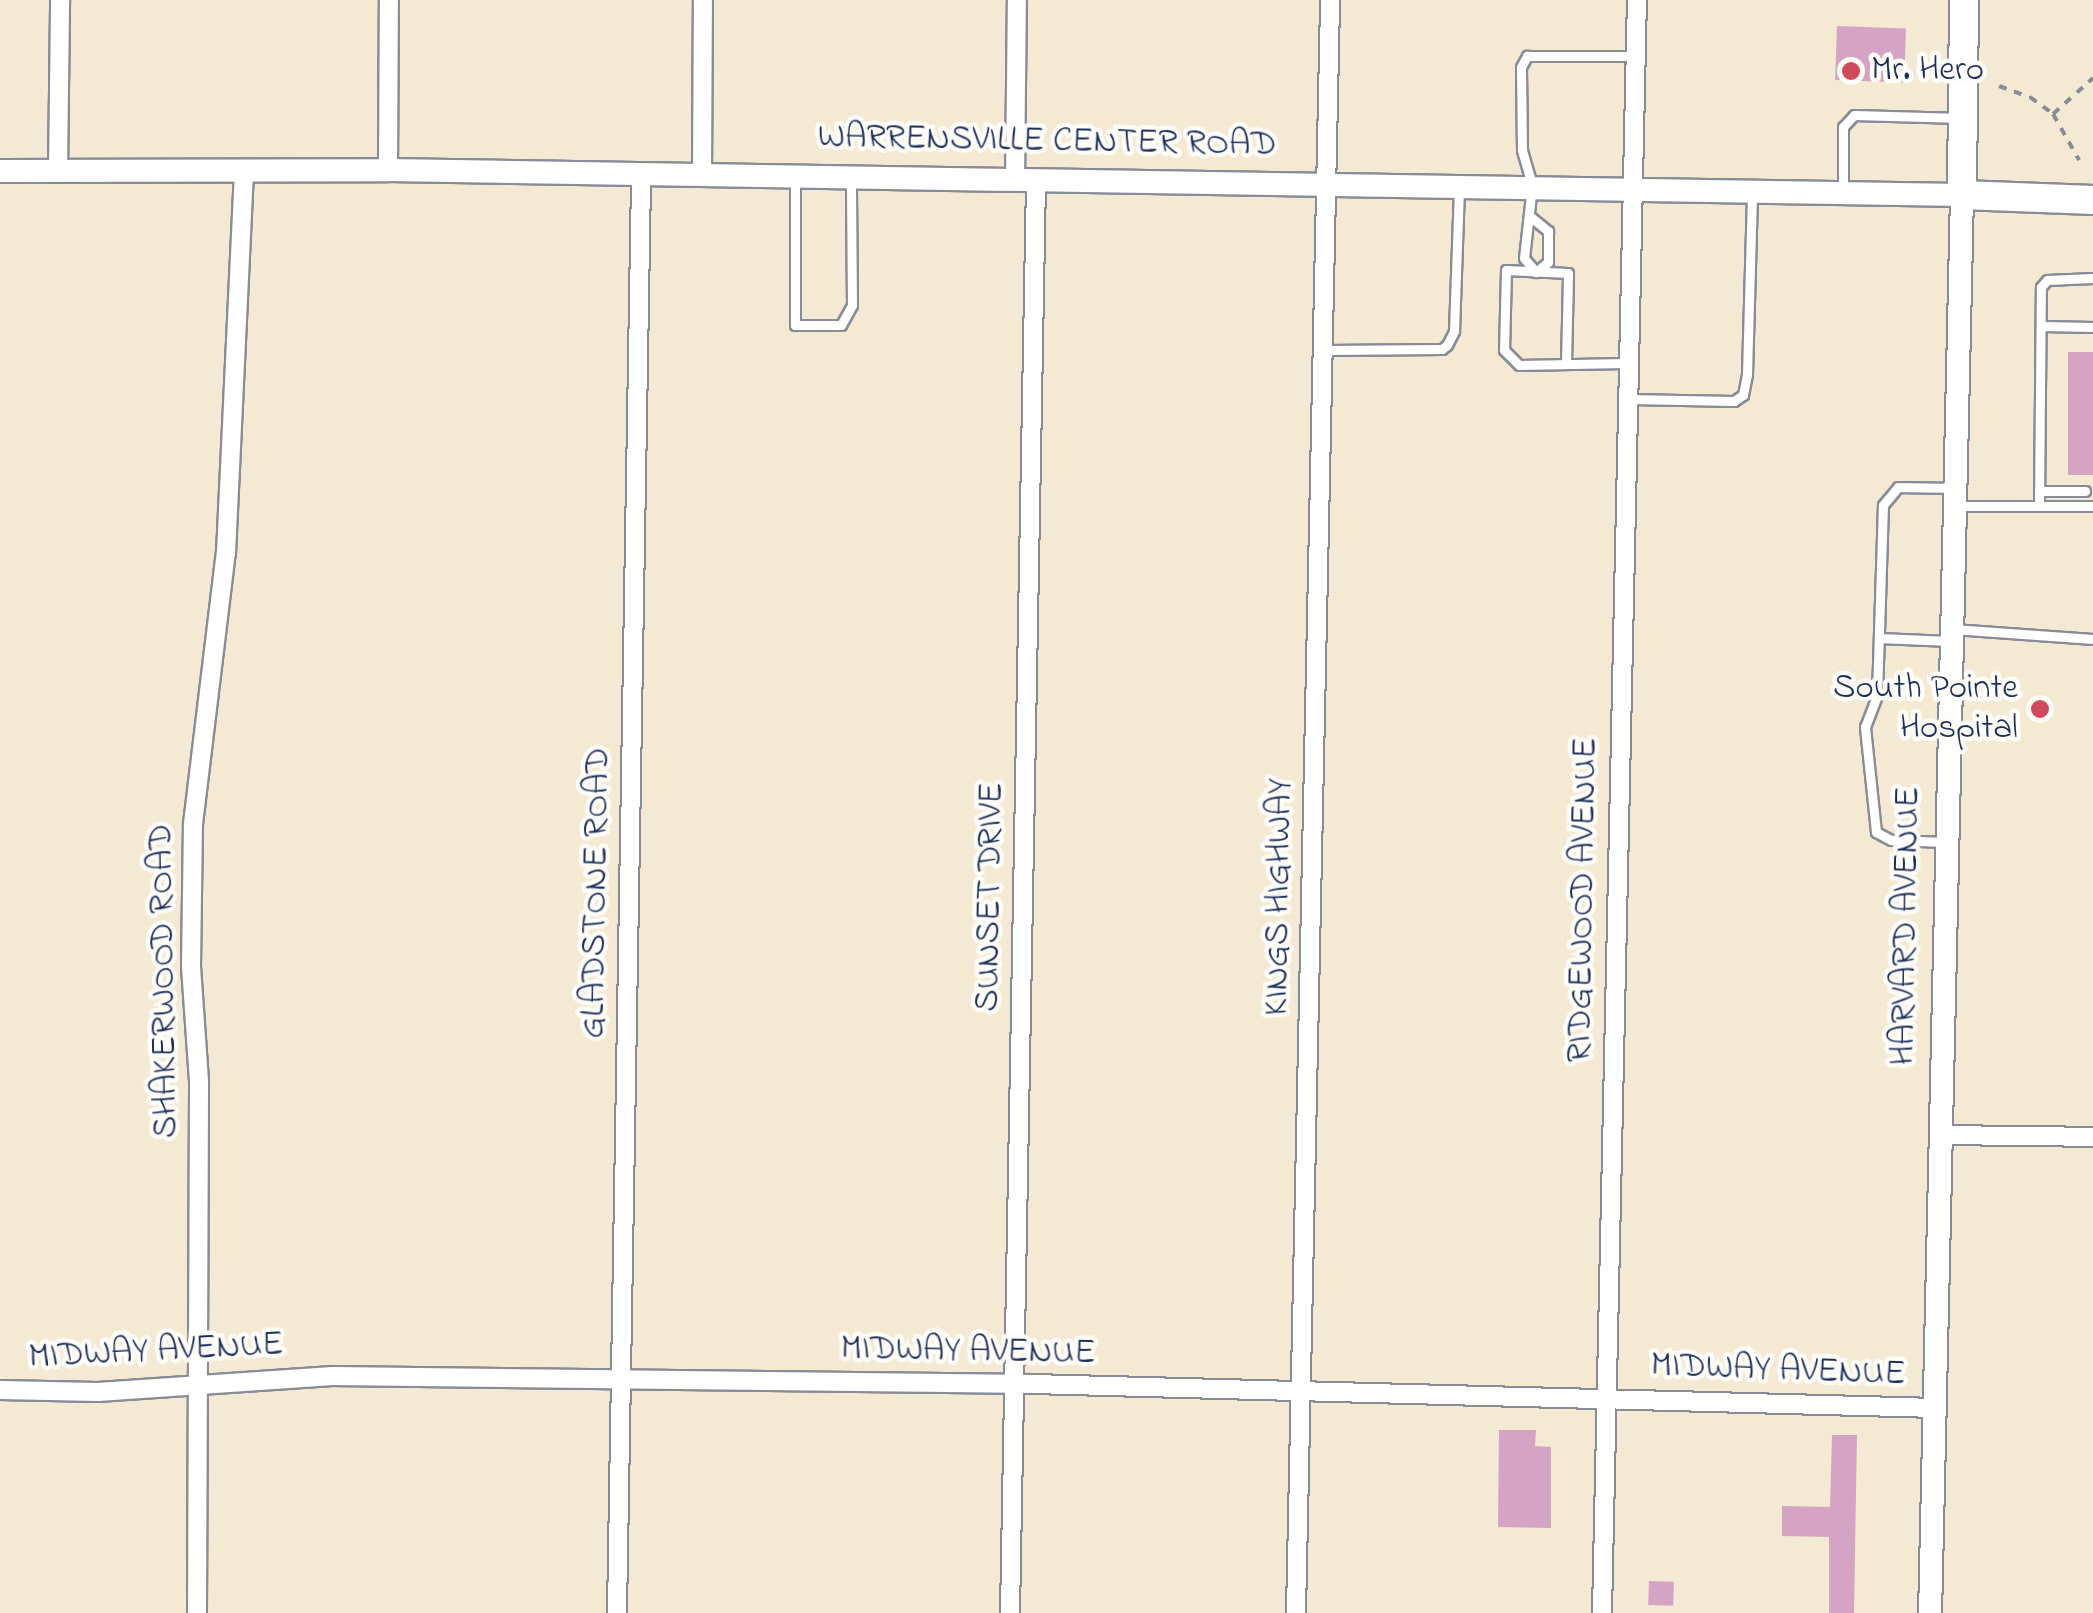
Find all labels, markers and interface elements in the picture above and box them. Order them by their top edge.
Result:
place label: Mr. Hero [1871,50,1984,92]
marker: Mr. Hero [1840,60,1862,82]
street label: WARRENSVILLE CENTER ROAD [817,117,1277,167]
place label: South Pointe Hospital [1833,668,2018,750]
marker: South Pointe Hospital [2027,696,2053,722]
street label: RIDGEWOOD AVENUE [1560,737,1608,1063]
street label: GLADSTONE ROAD [573,747,621,1039]
street label: KINGS HIGHWAY [1257,778,1303,1016]
street label: SUNSET DRIVE [968,782,1014,1012]
street label: HARVARD AVENUE [1884,786,1930,1066]
street label: SHAKERWOOD ROAD [141,823,189,1139]
street label: MIDWAY AVENUE [28,1324,284,1380]
street label: MIDWAY AVENUE [840,1329,1096,1375]
street label: MIDWAY AVENUE [1650,1346,1906,1396]

